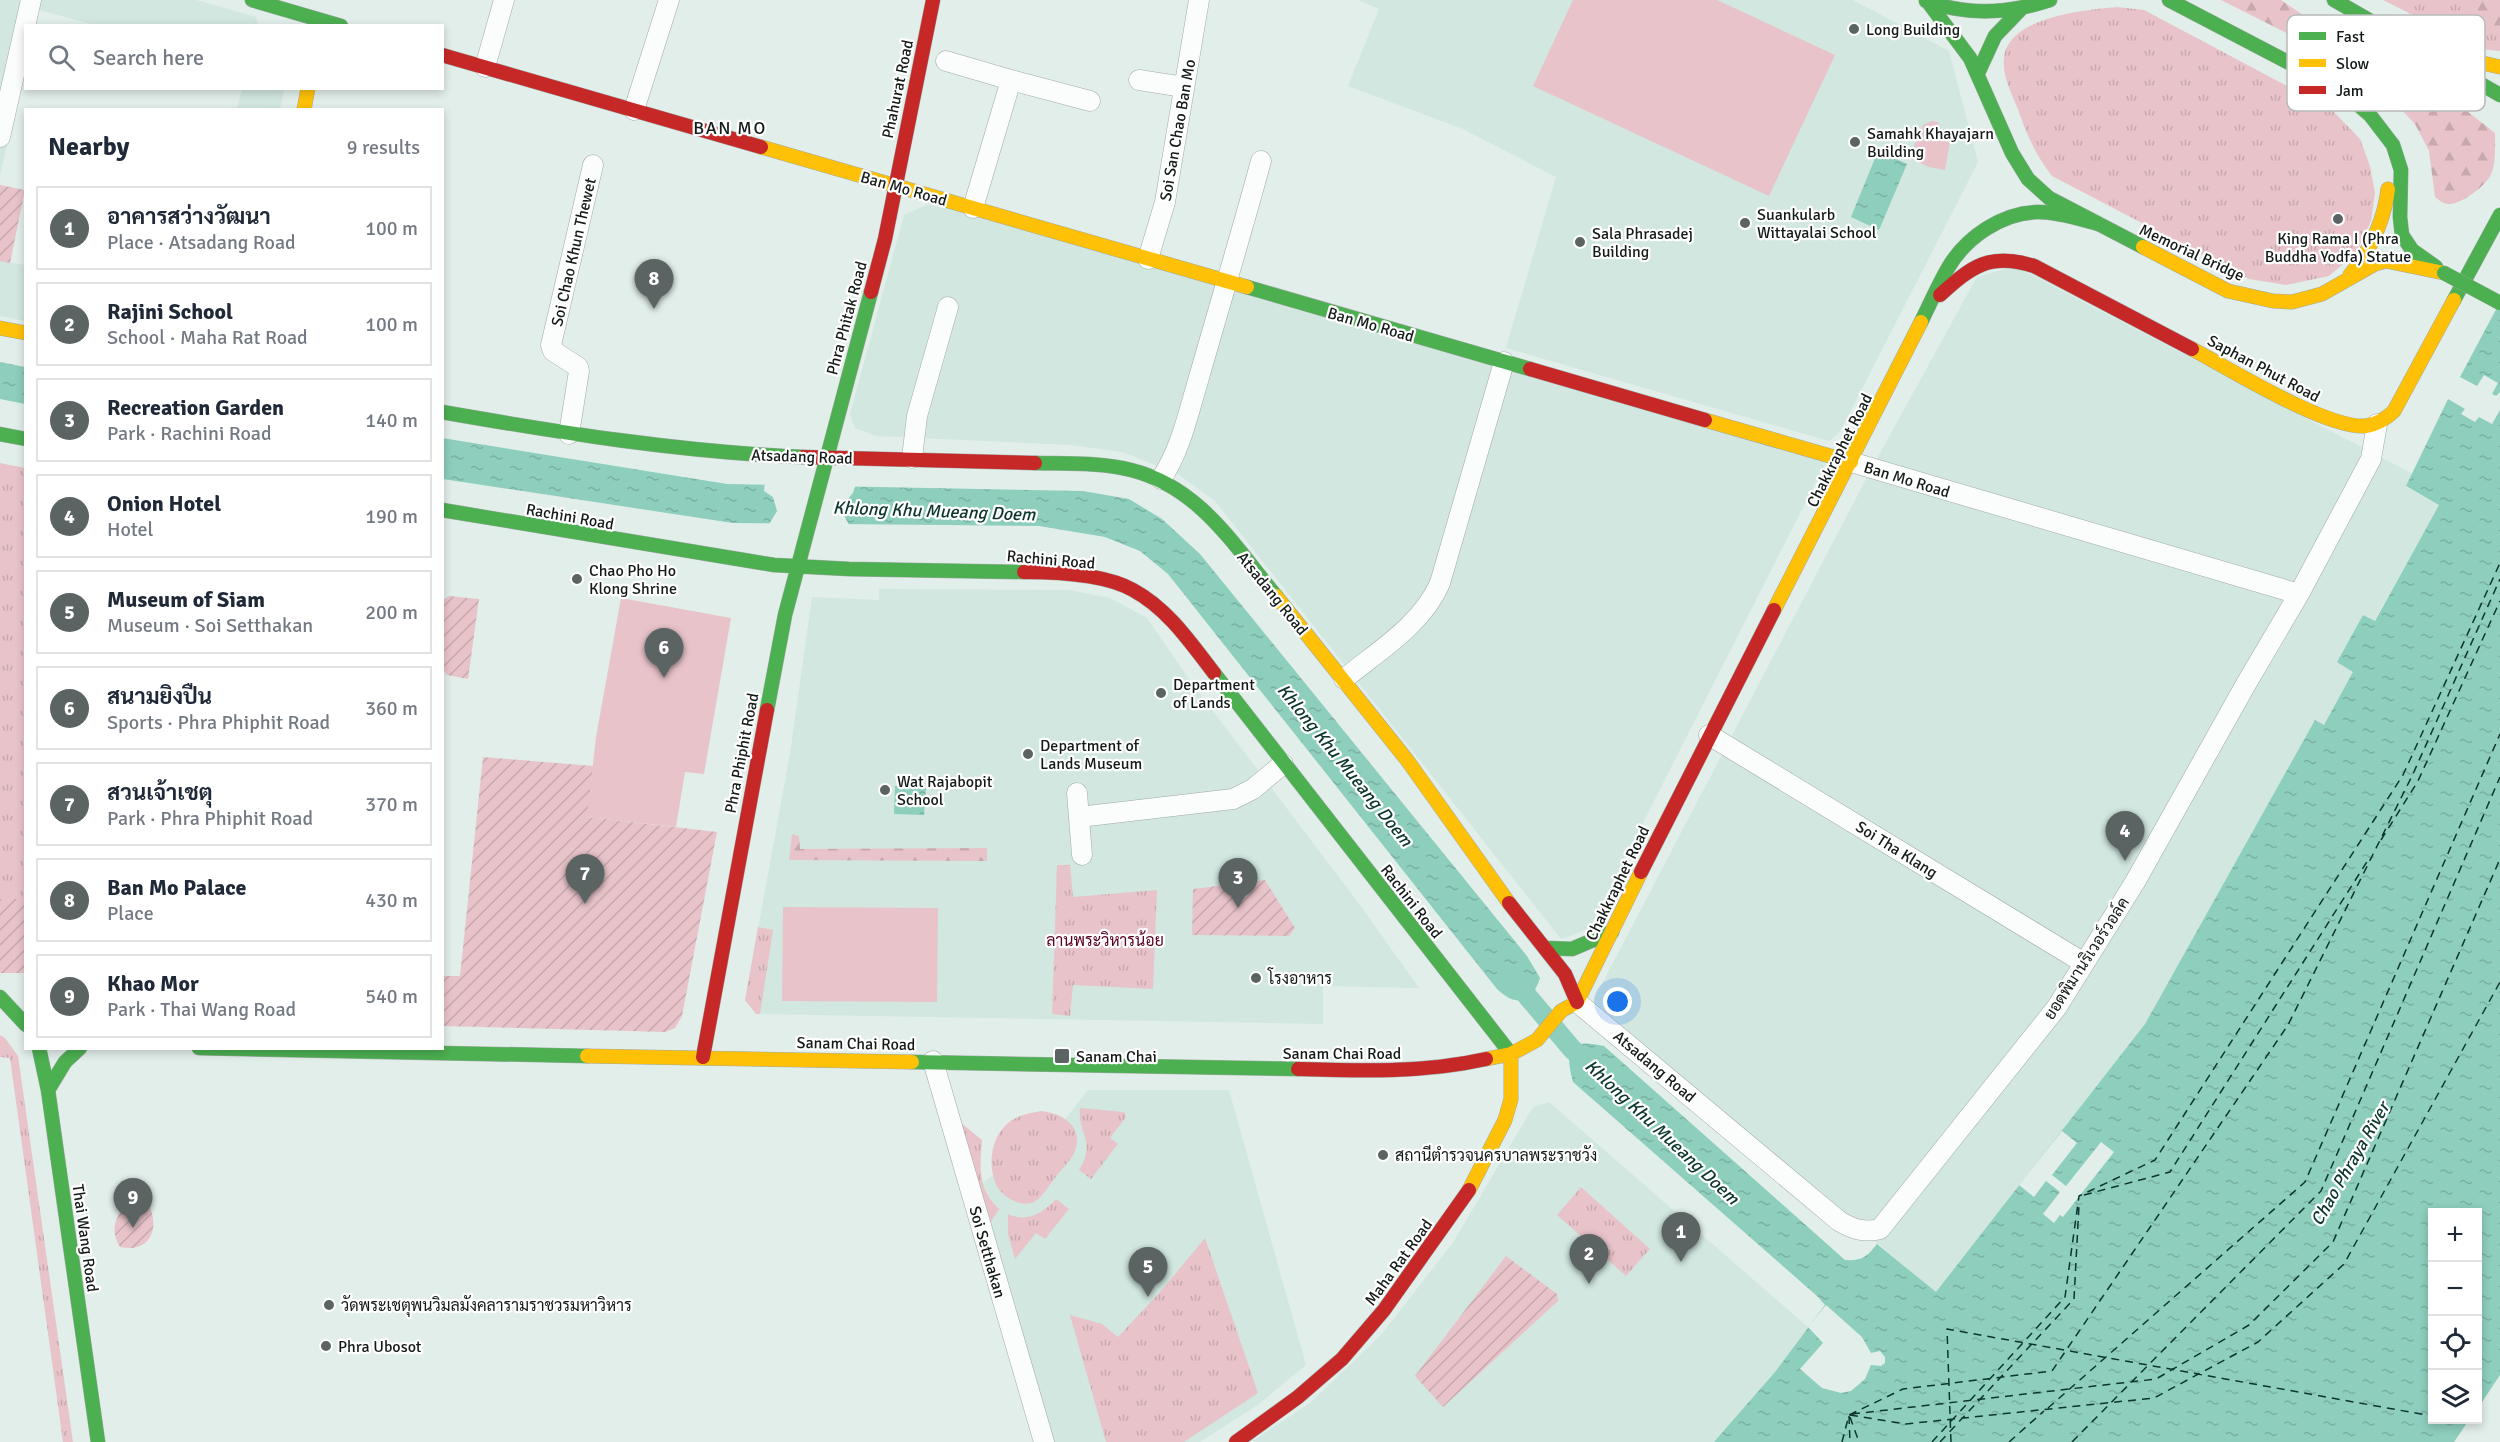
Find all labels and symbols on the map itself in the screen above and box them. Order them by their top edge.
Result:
legend [2287,15,2485,111]
place label: Long Building [1866,20,1960,40]
marker: Long Building [1847,22,1861,36]
text: Fast [2336,27,2365,47]
street label: Phahurat Road [878,38,918,140]
text: Slow [2336,54,2370,74]
street label: Soi San Chao Ban Mo [1156,58,1200,203]
text: Jam [2336,81,2364,101]
district label: BAN MO [693,117,767,139]
place label: Samahk Khayajarn Building [1867,124,1994,162]
marker: Samahk Khayajarn Building [1848,135,1862,149]
street label: Ban Mo Road [858,167,949,211]
street label: Soi Chao Khun Thewet [547,176,601,328]
place label: Suankularb Wittayalai School [1757,205,1877,243]
marker: King Rama I (Phra Buddha Yodfa) Statue [2331,212,2345,226]
marker: Suankularb Wittayalai School [1738,216,1752,230]
street label: Memorial Bridge [2136,220,2247,286]
place label: Sala Phrasadej Building [1592,224,1693,262]
place label: King Rama I (Phra Buddha Yodfa) Statue [2265,229,2411,267]
marker: Sala Phrasadej Building [1573,235,1587,249]
street label: Phra Phitak Road [822,259,872,377]
pin: 8 [634,260,674,309]
street label: Ban Mo Road [1325,303,1416,347]
street label: Saphan Phut Road [2204,331,2323,407]
street label: Chakkraphet Road [1803,390,1877,511]
street label: Atsadang Road [751,445,853,469]
street label: Ban Mo Road [1861,457,1952,503]
water label: Khlong Khu Mueang Doem [832,496,1036,526]
street label: Rachini Road [524,499,615,535]
street label: Rachini Road [1006,546,1096,574]
street label: Atsadang Road [1232,548,1312,639]
place label: Chao Pho Ho Klong Shrine [589,561,677,599]
marker: Chao Pho Ho Klong Shrine [570,572,584,586]
pin: 6 [644,628,684,678]
place label: Department of Lands [1173,675,1255,713]
water label: Khlong Khu Mueang Doem [1273,679,1418,851]
marker: Department of Lands [1154,686,1168,700]
street label: Phra Phiphit Road [721,691,763,815]
place label: Department of Lands Museum [1040,736,1142,774]
marker: Department of Lands Museum [1021,747,1035,761]
place label: Wat Rajabopit School [897,772,993,810]
marker: Wat Rajabopit School [878,783,892,797]
pin: 4 [2106,812,2144,861]
street label: Soi Tha Klang [1852,817,1941,883]
street label: Chakkraphet Road [1582,823,1654,944]
pin: 7 [566,854,604,904]
pin: 3 [1218,858,1258,908]
street label: Rachini Road [1376,860,1446,943]
street label: ยอดพิมานริเวอร์วอล์ค [2037,892,2134,1023]
park label: ลานพระวิหารน้อย [1046,930,1164,951]
place label: โรงอาหาร [1267,967,1332,989]
marker: โรงอาหาร [1249,971,1263,985]
your location [1603,987,1632,1016]
street label: Atsadang Road [1609,1026,1700,1107]
street label: Sanam Chai Road [796,1033,916,1055]
street label: Sanam Chai Road [1283,1044,1401,1064]
marker: Sanam Chai [1053,1047,1071,1065]
place label: Sanam Chai [1076,1047,1157,1067]
water label: Khlong Khu Mueang Doem [1580,1055,1744,1210]
water label: Chao Phraya River [2306,1096,2395,1230]
place label: สถานีตำรวจนครบาลพระราชวัง [1395,1144,1597,1166]
marker: สถานีตำรวจนครบาลพระราชวัง [1376,1148,1390,1162]
pin: 9 [114,1178,152,1228]
street label: Thai Wang Road [68,1183,102,1293]
street label: Soi Setthakan [964,1204,1010,1301]
pin: 1 [1662,1212,1700,1262]
street label: Maha Rat Road [1361,1215,1437,1310]
pin: 2 [1570,1234,1608,1284]
pin: 5 [1128,1248,1168,1297]
place label: วัดพระเชตุพนวิมลมังคลารามราชวรมหาวิหาร [341,1295,632,1317]
marker: วัดพระเชตุพนวิมลมังคลารามราชวรมหาวิหาร [322,1298,336,1312]
place label: Phra Ubosot [338,1337,422,1357]
marker: Phra Ubosot [319,1339,333,1353]

